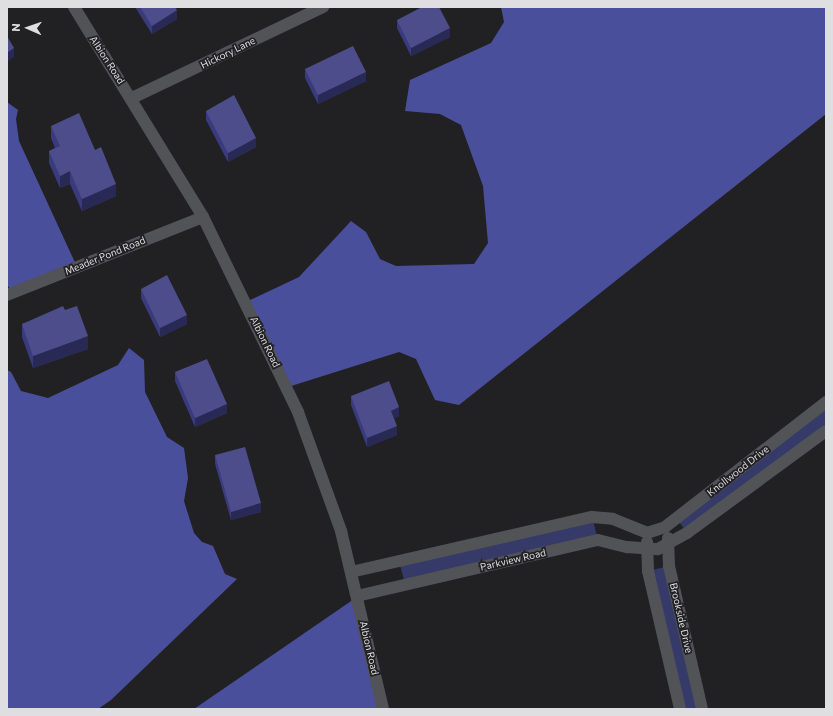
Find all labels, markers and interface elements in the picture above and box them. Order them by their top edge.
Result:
north arrow [8,8,48,48]
text: N [9,23,22,32]
street label: Albion Road [87,34,127,86]
street label: Hickory Lane [199,35,257,71]
street label: Meader Pond Road [63,234,147,278]
street label: Albion Road [248,315,282,369]
street label: Knollwood Drive [705,443,771,499]
street label: Parkview Road [479,547,547,573]
street label: Brookside Drive [667,582,695,654]
street label: Albion Road [357,620,381,676]

